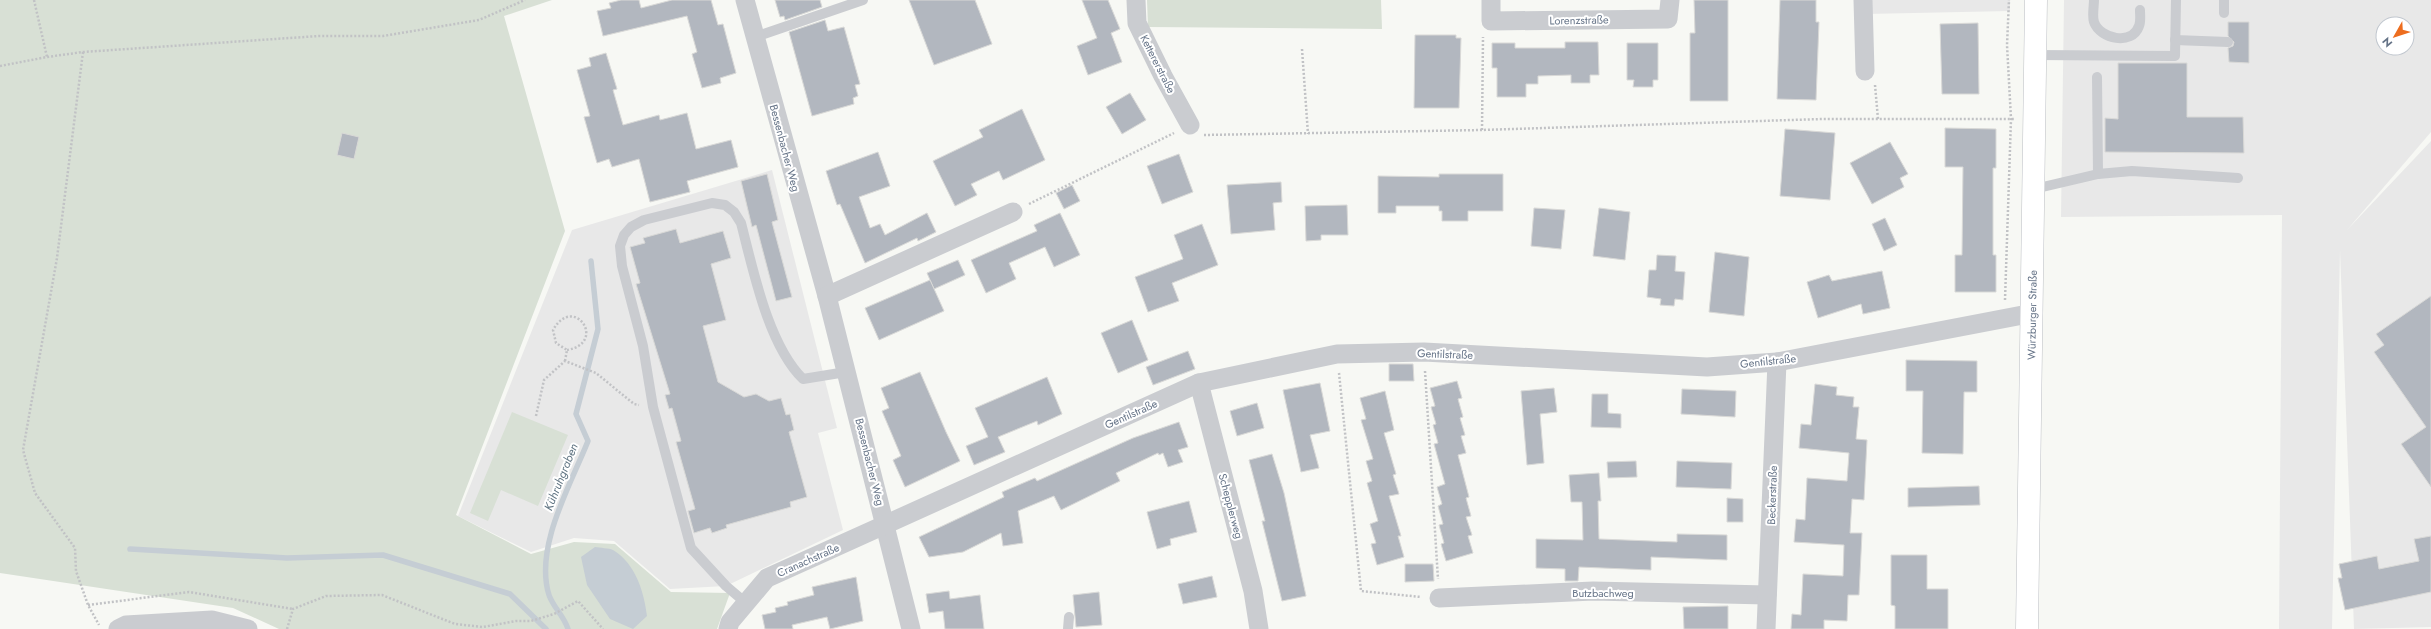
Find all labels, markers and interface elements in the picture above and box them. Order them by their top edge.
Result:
street label: Lorenzstraße [1549,11,1609,29]
north arrow [2375,16,2415,56]
street label: Kettererstraße [1136,32,1180,96]
text: N [2378,34,2396,51]
street label: Bessenbacher Weg [766,103,804,193]
street label: Würzburger Straße [2023,269,2041,360]
street label: Gentilstraße [1417,345,1474,363]
street label: Gentilstraße [1739,350,1797,372]
street label: Gentilstraße [1102,395,1160,433]
street label: Bessenbacher Weg [851,417,889,507]
water label: Kühruhgraben [539,441,583,513]
street label: Beckerstraße [1763,465,1781,525]
street label: Schepplerweg [1215,472,1247,540]
street label: Cranachstraße [774,539,842,581]
street label: Butzbachweg [1572,585,1634,601]

